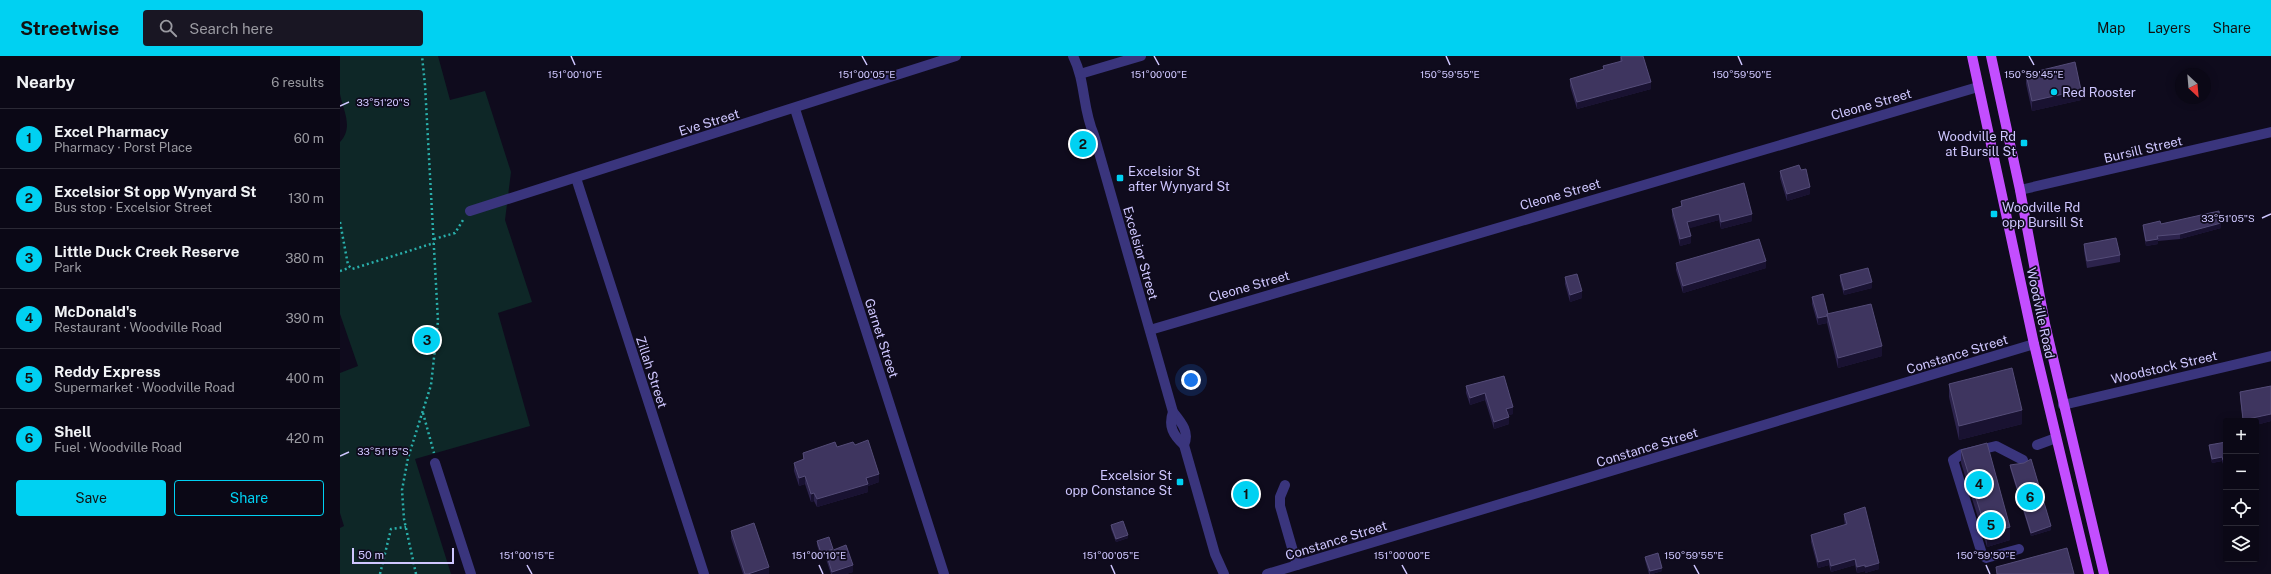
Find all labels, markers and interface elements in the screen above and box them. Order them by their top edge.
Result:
search box [143,10,423,46]
text: Streetwise [20,17,119,39]
icon: search [157,17,179,39]
text: Search here [189,20,273,37]
text: Map [2097,20,2125,36]
text: Layers [2147,20,2191,36]
text: Share [2213,20,2251,36]
text: 151°00'10"E [548,68,602,80]
text: 151°00'05"E [839,68,895,80]
text: 151°00'00"E [1131,68,1187,80]
text: 150°59'55"E [1420,68,1480,80]
text: 150°59'50"E [1712,68,1772,80]
text: 150°59'45"E [2004,68,2064,80]
north arrow [2175,68,2211,104]
text: Nearby [16,72,75,92]
text: 6 results [271,75,324,90]
place label: Red Rooster [2062,85,2136,100]
street label: Cleone Street [1829,86,1913,123]
marker: Red Rooster [2049,87,2059,97]
text: 33°51'20"S [356,96,410,108]
street label: Eve Street [677,106,741,139]
text: Excel Pharmacy [54,123,169,140]
pin: 2 [1070,129,1096,159]
place label: Woodville Rd at Bursill St [1938,129,2016,159]
text: 1 [26,131,32,146]
text: 60 m [294,131,324,146]
street label: Bursill Street [2102,133,2184,166]
marker: Woodville Rd at Bursill St [2019,138,2029,148]
text: Pharmacy · Porst Place [54,140,192,155]
place label: Excelsior St after Wynyard St [1128,164,1230,194]
marker: Excelsior St after Wynyard St [1115,173,1125,183]
street label: Cleone Street [1518,176,1602,213]
text: Excelsior St opp Wynyard St [54,183,257,200]
text: 2 [25,191,33,206]
text: 130 m [288,191,324,206]
text: Bus stop · Excelsior Street [54,200,212,215]
place label: Woodville Rd opp Bursill St [2002,200,2084,230]
street label: Excelsior Street [1120,205,1161,302]
marker: Woodville Rd opp Bursill St [1989,209,1999,219]
text: 33°51'05"S [2201,212,2255,224]
text: Little Duck Creek Reserve [54,243,239,260]
text: 3 [25,251,33,266]
text: 380 m [285,251,324,266]
text: Park [54,260,82,275]
street label: Woodville Road [2024,266,2057,360]
street label: Cleone Street [1207,268,1291,305]
street label: Garnet Street [862,297,901,380]
text: McDonald's [54,303,137,320]
text: 4 [25,311,33,326]
text: 390 m [286,311,324,326]
text: Restaurant · Woodville Road [54,320,222,335]
pin: 3 [414,325,440,355]
street label: Constance Street [1905,332,2010,377]
street label: Zillah Street [633,334,670,410]
street label: Woodstock Street [2110,348,2219,387]
text: Reddy Express [54,363,161,380]
your location [1181,370,1201,390]
text: 5 [25,371,33,386]
text: 400 m [286,371,324,386]
text: Supermarket · Woodville Road [54,380,235,395]
map controls [2223,418,2259,562]
button: + [2223,418,2259,454]
text: Shell [54,423,92,440]
street label: Constance Street [1595,425,1700,470]
text: 6 [25,431,33,446]
text: 420 m [286,431,324,446]
text: Fuel · Woodville Road [54,440,182,455]
text: 33°51'15"S [357,445,409,457]
button: − [2223,454,2259,490]
place label: Excelsior St opp Constance St [1065,468,1172,498]
pin: 4 [1966,469,1992,499]
marker: Excelsior St opp Constance St [1175,477,1185,487]
pin: 1 [1233,479,1259,509]
button: Save [16,480,166,516]
button: Share [174,480,324,516]
pin: 6 [2017,482,2043,512]
button: locate [2223,490,2259,526]
pin: 5 [1978,510,2004,540]
street label: Constance Street [1284,518,1389,563]
button: layers [2223,526,2259,562]
scale bar [352,546,454,565]
text: 50 m [358,549,384,561]
text: 151°00'15"E [500,549,554,561]
text: 151°00'10"E [792,549,846,561]
text: 151°00'05"E [1083,549,1139,561]
text: 151°00'00"E [1374,549,1430,561]
text: 150°59'55"E [1664,549,1724,561]
text: 150°59'50"E [1956,549,2016,561]

